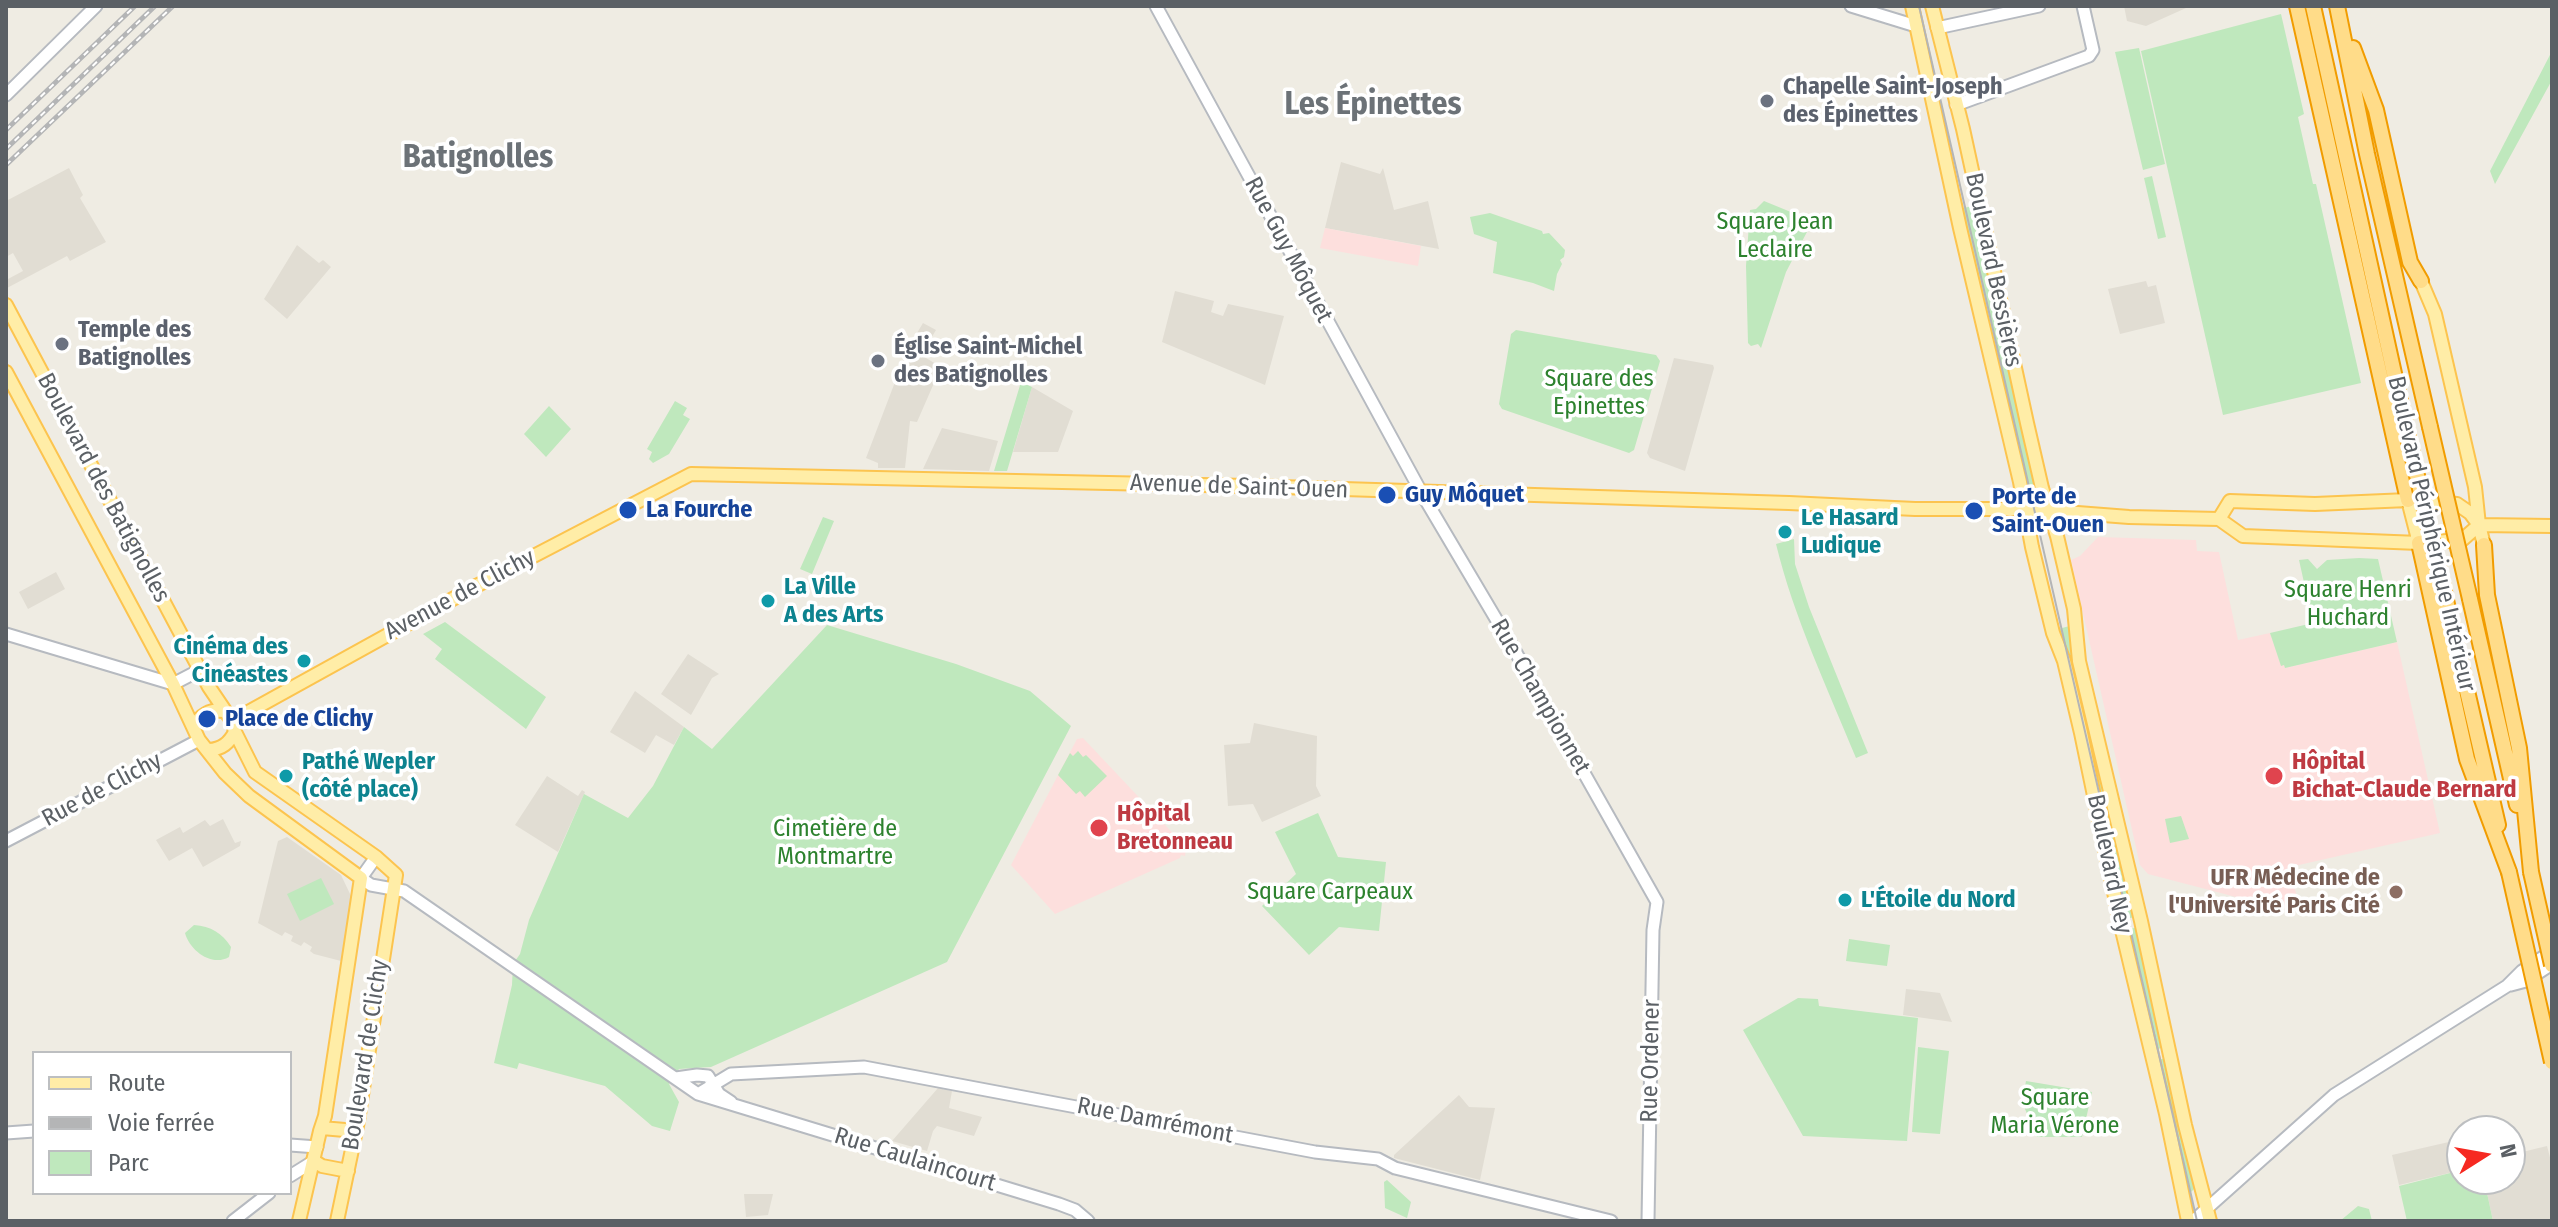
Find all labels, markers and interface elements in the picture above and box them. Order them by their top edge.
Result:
place label: Chapelle Saint-Joseph des Épinettes [1783,73,2003,129]
district label: Les Épinettes [1285,86,1461,124]
marker: Chapelle Saint-Joseph des Épinettes [1758,92,1776,110]
district label: Batignolles [403,139,553,177]
street label: Boulevard Bessières [1958,170,2028,370]
street label: Rue Guy Môquet [1238,172,1338,328]
park label: Square Jean Leclaire [1717,208,1833,264]
place label: Temple des Batignolles [78,316,191,372]
place label: Église Saint-Michel des Batignolles [894,333,1082,389]
marker: Temple des Batignolles [53,335,71,353]
marker: Église Saint-Michel des Batignolles [869,352,887,370]
park label: Square des Epinettes [1544,365,1654,421]
street label: Boulevard des Batignolles [30,369,176,607]
street label: Boulevard Périphérique Intérieur [2381,373,2481,695]
street label: Avenue de Saint-Ouen [1129,469,1349,505]
place label: Guy Môquet [1405,481,1524,509]
place label: Porte de Saint-Ouen [1992,483,2104,539]
marker: Guy Môquet [1376,484,1398,506]
place label: La Fourche [646,496,752,524]
marker: La Fourche [617,499,639,521]
marker: Porte de Saint-Ouen [1963,500,1985,522]
place label: Le Hasard Ludique [1801,504,1899,560]
marker: Le Hasard Ludique [1776,523,1794,541]
street label: Avenue de Clichy [380,543,540,647]
place label: La Ville A des Arts [784,573,884,629]
park label: Square Henri Huchard [2284,576,2412,632]
marker: La Ville A des Arts [759,592,777,610]
street label: Rue Championnet [1484,614,1596,780]
place label: Cinéma des Cinéastes [173,633,288,689]
marker: Cinéma des Cinéastes [295,652,313,670]
place label: Place de Clichy [225,705,373,733]
marker: Place de Clichy [196,708,218,730]
street label: Rue de Clichy [37,746,167,834]
place label: Pathé Wepler (côté place) [302,748,435,804]
place label: Hôpital Bichat-Claude Bernard [2292,748,2517,804]
marker: Hôpital Bichat-Claude Bernard [2263,765,2285,787]
marker: Pathé Wepler (côté place) [277,767,295,785]
street label: Boulevard Ney [2080,792,2138,936]
place label: Hôpital Bretonneau [1117,800,1233,856]
park label: Cimetière de Montmartre [773,815,897,871]
marker: Hôpital Bretonneau [1088,817,1110,839]
place label: UFR Médecine de l'Université Paris Cité [2169,864,2380,920]
park label: Square Carpeaux [1247,878,1413,906]
marker: UFR Médecine de l'Université Paris Cité [2387,883,2405,901]
place label: L'Étoile du Nord [1861,886,2016,914]
marker: L'Étoile du Nord [1836,891,1854,909]
street label: Boulevard de Clichy [337,958,395,1152]
street label: Rue Ordener [1636,999,1666,1123]
legend [32,1051,292,1195]
text: Route [108,1069,165,1097]
park label: Square Maria Vérone [1991,1084,2119,1140]
street label: Rue Damrémont [1075,1092,1235,1150]
text: Voie ferrée [108,1109,215,1137]
north arrow [2446,1115,2526,1195]
street label: Rue Caulaincourt [831,1122,999,1198]
text: N [2494,1142,2523,1160]
text: Parc [108,1149,149,1177]

